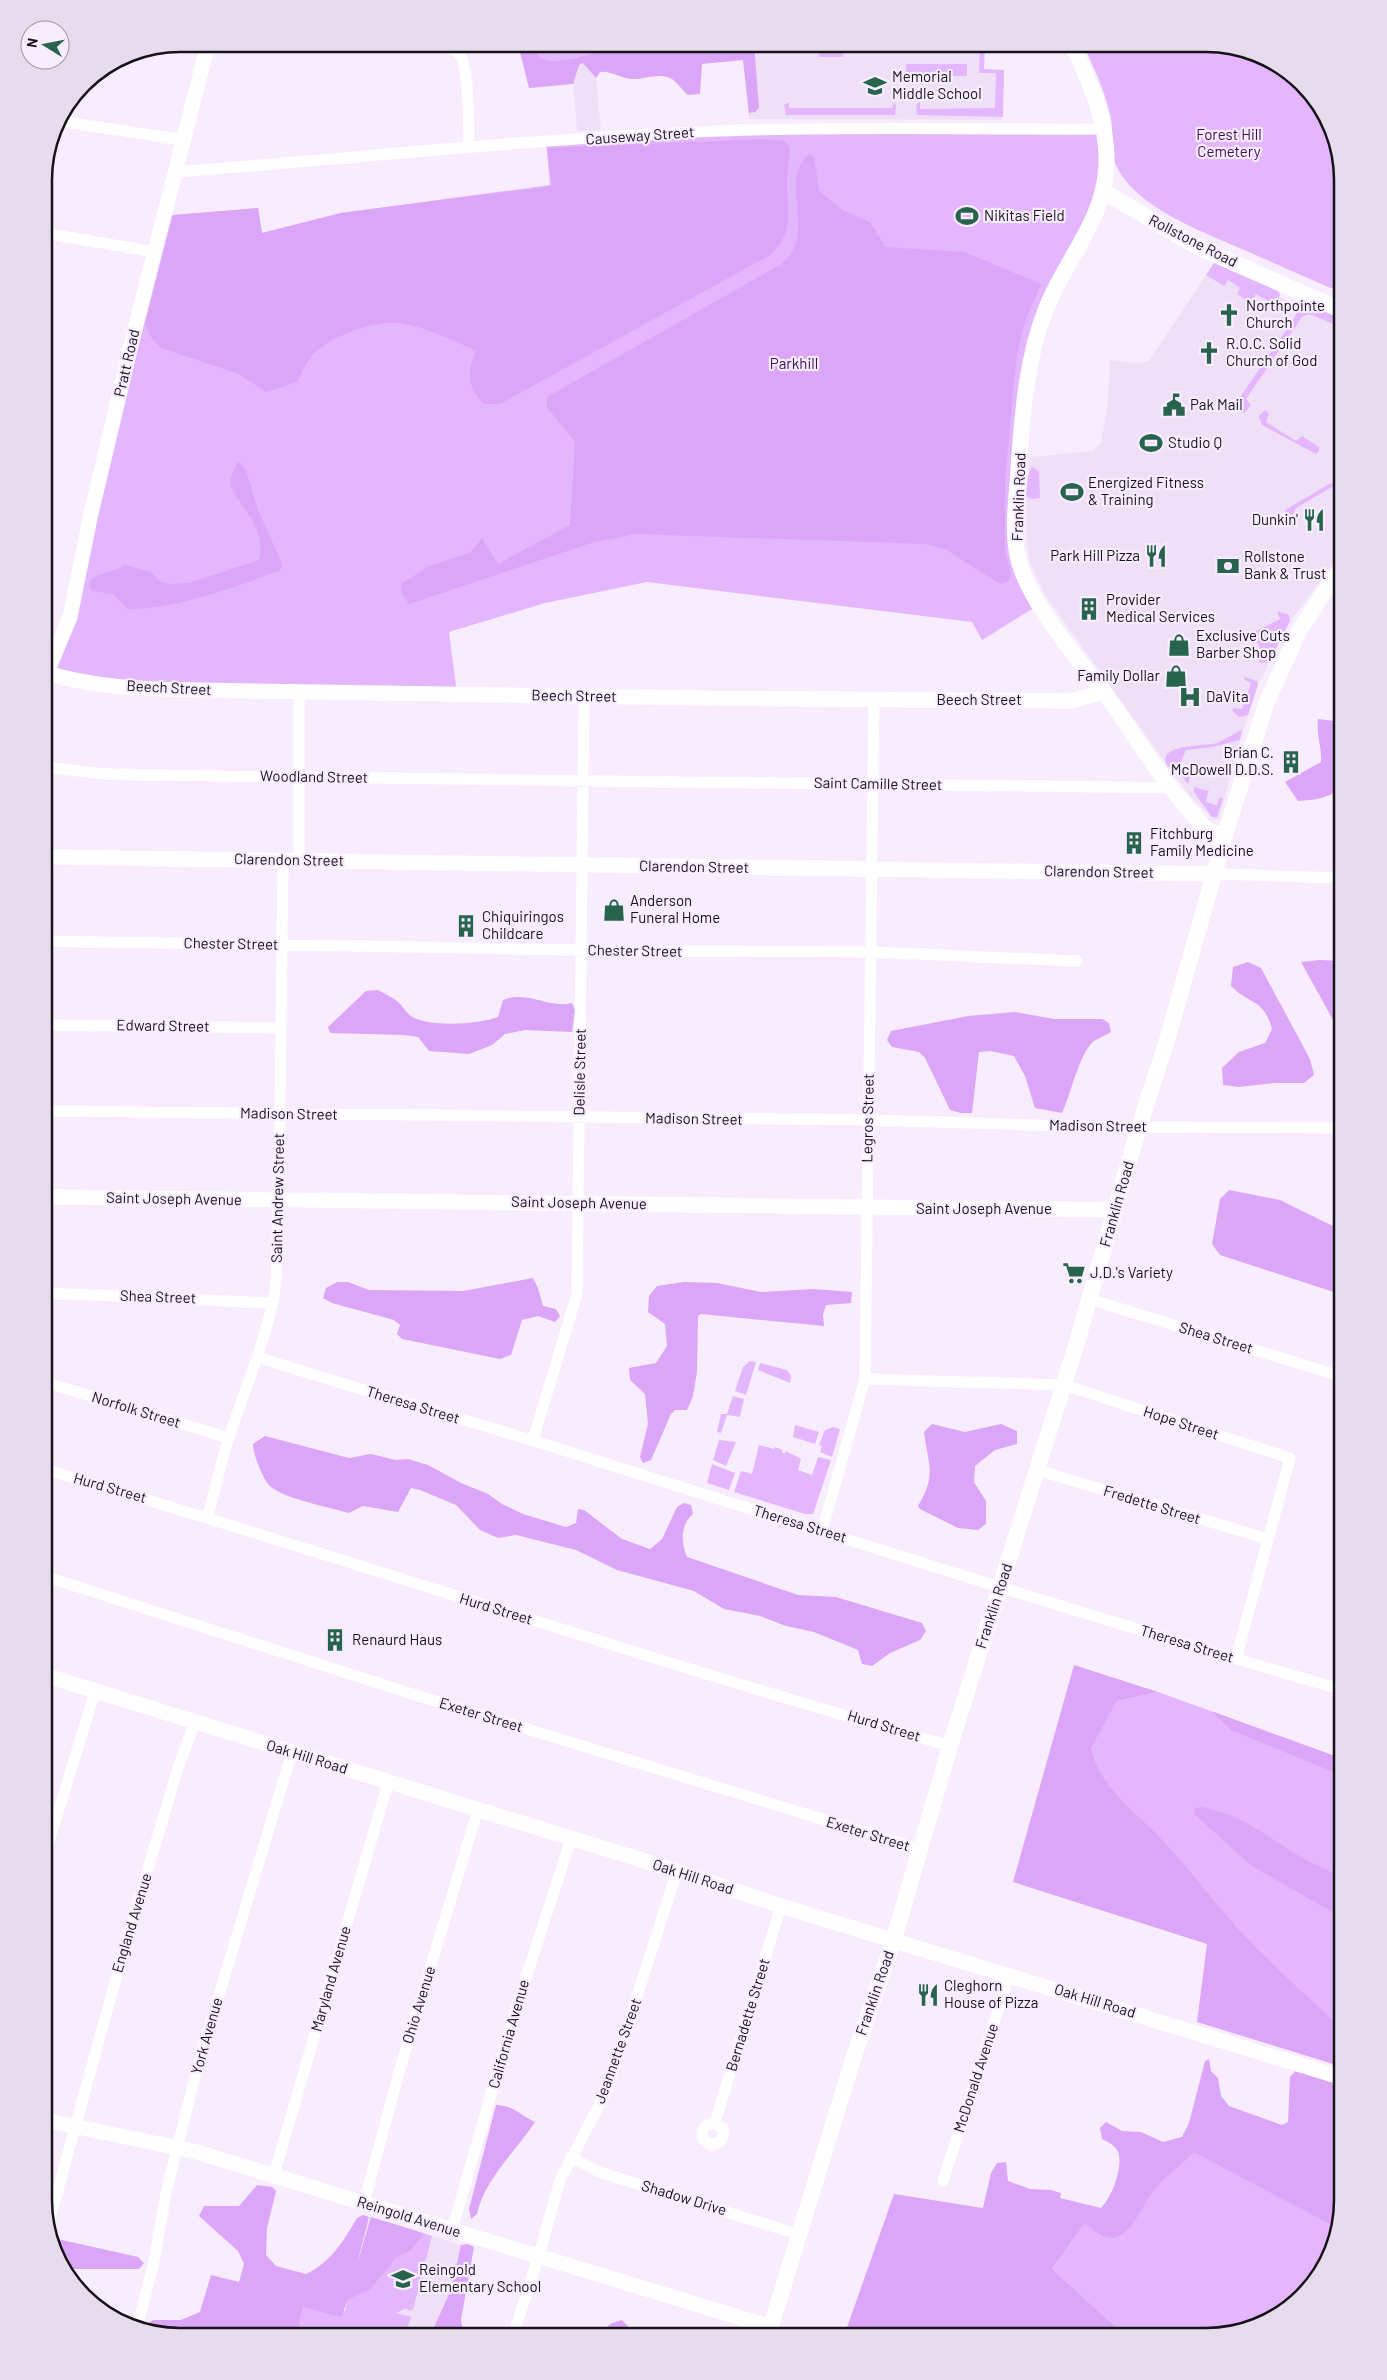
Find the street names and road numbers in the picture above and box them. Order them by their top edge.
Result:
street label: Causeway Street [585,122,695,148]
street label: Rollstone Road [1146,210,1241,270]
street label: Pratt Road [109,327,143,398]
street label: Franklin Road [1007,452,1029,542]
street label: Beech Street [126,676,212,698]
street label: Beech Street [531,685,617,705]
street label: Beech Street [936,690,1022,708]
street label: Woodland Street [260,766,368,786]
street label: Saint Camille Street [814,773,942,793]
street label: Clarendon Street [234,849,344,869]
street label: Clarendon Street [639,856,749,876]
street label: Clarendon Street [1044,861,1154,881]
street label: Chester Street [183,933,279,953]
street label: Chester Street [587,940,683,960]
street label: Edward Street [116,1015,210,1035]
street label: Delisle Street [569,1028,589,1116]
street label: Legros Street [857,1073,877,1163]
street label: Madison Street [240,1103,338,1123]
street label: Madison Street [645,1108,743,1128]
street label: Madison Street [1049,1115,1147,1135]
street label: Saint Andrew Street [267,1133,287,1263]
street label: Franklin Road [1095,1159,1137,1249]
street label: Saint Joseph Avenue [106,1188,242,1208]
street label: Saint Joseph Avenue [511,1192,647,1212]
street label: Saint Joseph Avenue [916,1199,1052,1217]
street label: Shea Street [120,1286,196,1306]
street label: Shea Street [1177,1317,1255,1357]
street label: Theresa Street [364,1381,462,1427]
street label: Norfolk Street [90,1387,183,1431]
street label: Hope Street [1141,1401,1221,1443]
street label: Hurd Street [72,1468,149,1506]
street label: Fredette Street [1102,1481,1203,1527]
street label: Theresa Street [751,1500,849,1546]
street label: Franklin Road [971,1561,1015,1651]
street label: Hurd Street [458,1588,535,1628]
street label: Theresa Street [1138,1620,1236,1666]
street label: Exeter Street [437,1693,525,1735]
street label: Hurd Street [846,1705,923,1745]
street label: Oak Hill Road [264,1735,350,1777]
street label: Exeter Street [824,1812,912,1854]
street label: Oak Hill Road [651,1854,736,1898]
street label: England Avenue [107,1871,155,1975]
street label: Maryland Avenue [306,1924,354,2034]
street label: Franklin Road [851,1948,897,2037]
street label: Bernadette Street [721,1956,773,2073]
street label: Ohio Avenue [398,1964,438,2046]
street label: California Avenue [484,1977,532,2090]
street label: Oak Hill Road [1052,1979,1138,2021]
street label: York Avenue [186,1995,226,2076]
street label: Jeannette Street [590,1996,644,2106]
street label: McDonald Avenue [949,2021,1001,2135]
street label: Shadow Drive [640,2176,729,2218]
street label: Reingold Avenue [355,2192,463,2240]

